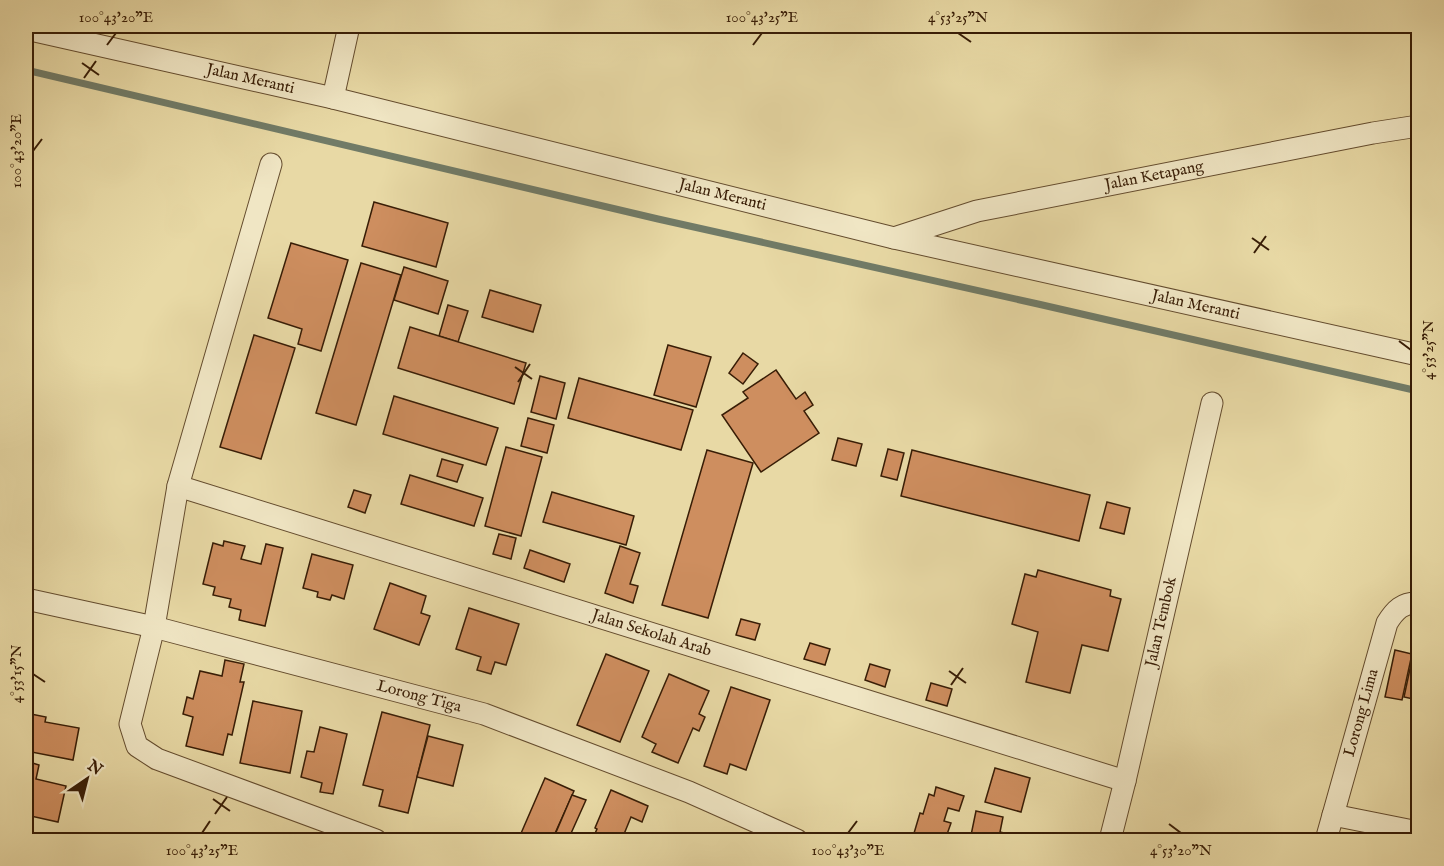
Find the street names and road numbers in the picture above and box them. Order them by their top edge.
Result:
street label: Jalan Meranti [203,59,296,99]
street label: Jalan Ketapang [1101,156,1206,196]
street label: Jalan Meranti [675,174,768,216]
street label: Jalan Meranti [1148,285,1242,325]
street label: Jalan Tembok [1141,575,1182,671]
street label: Jalan Sekolah Arab [587,605,714,662]
street label: Lorong Lima [1340,667,1384,759]
street label: Lorong Tiga [374,676,464,718]

